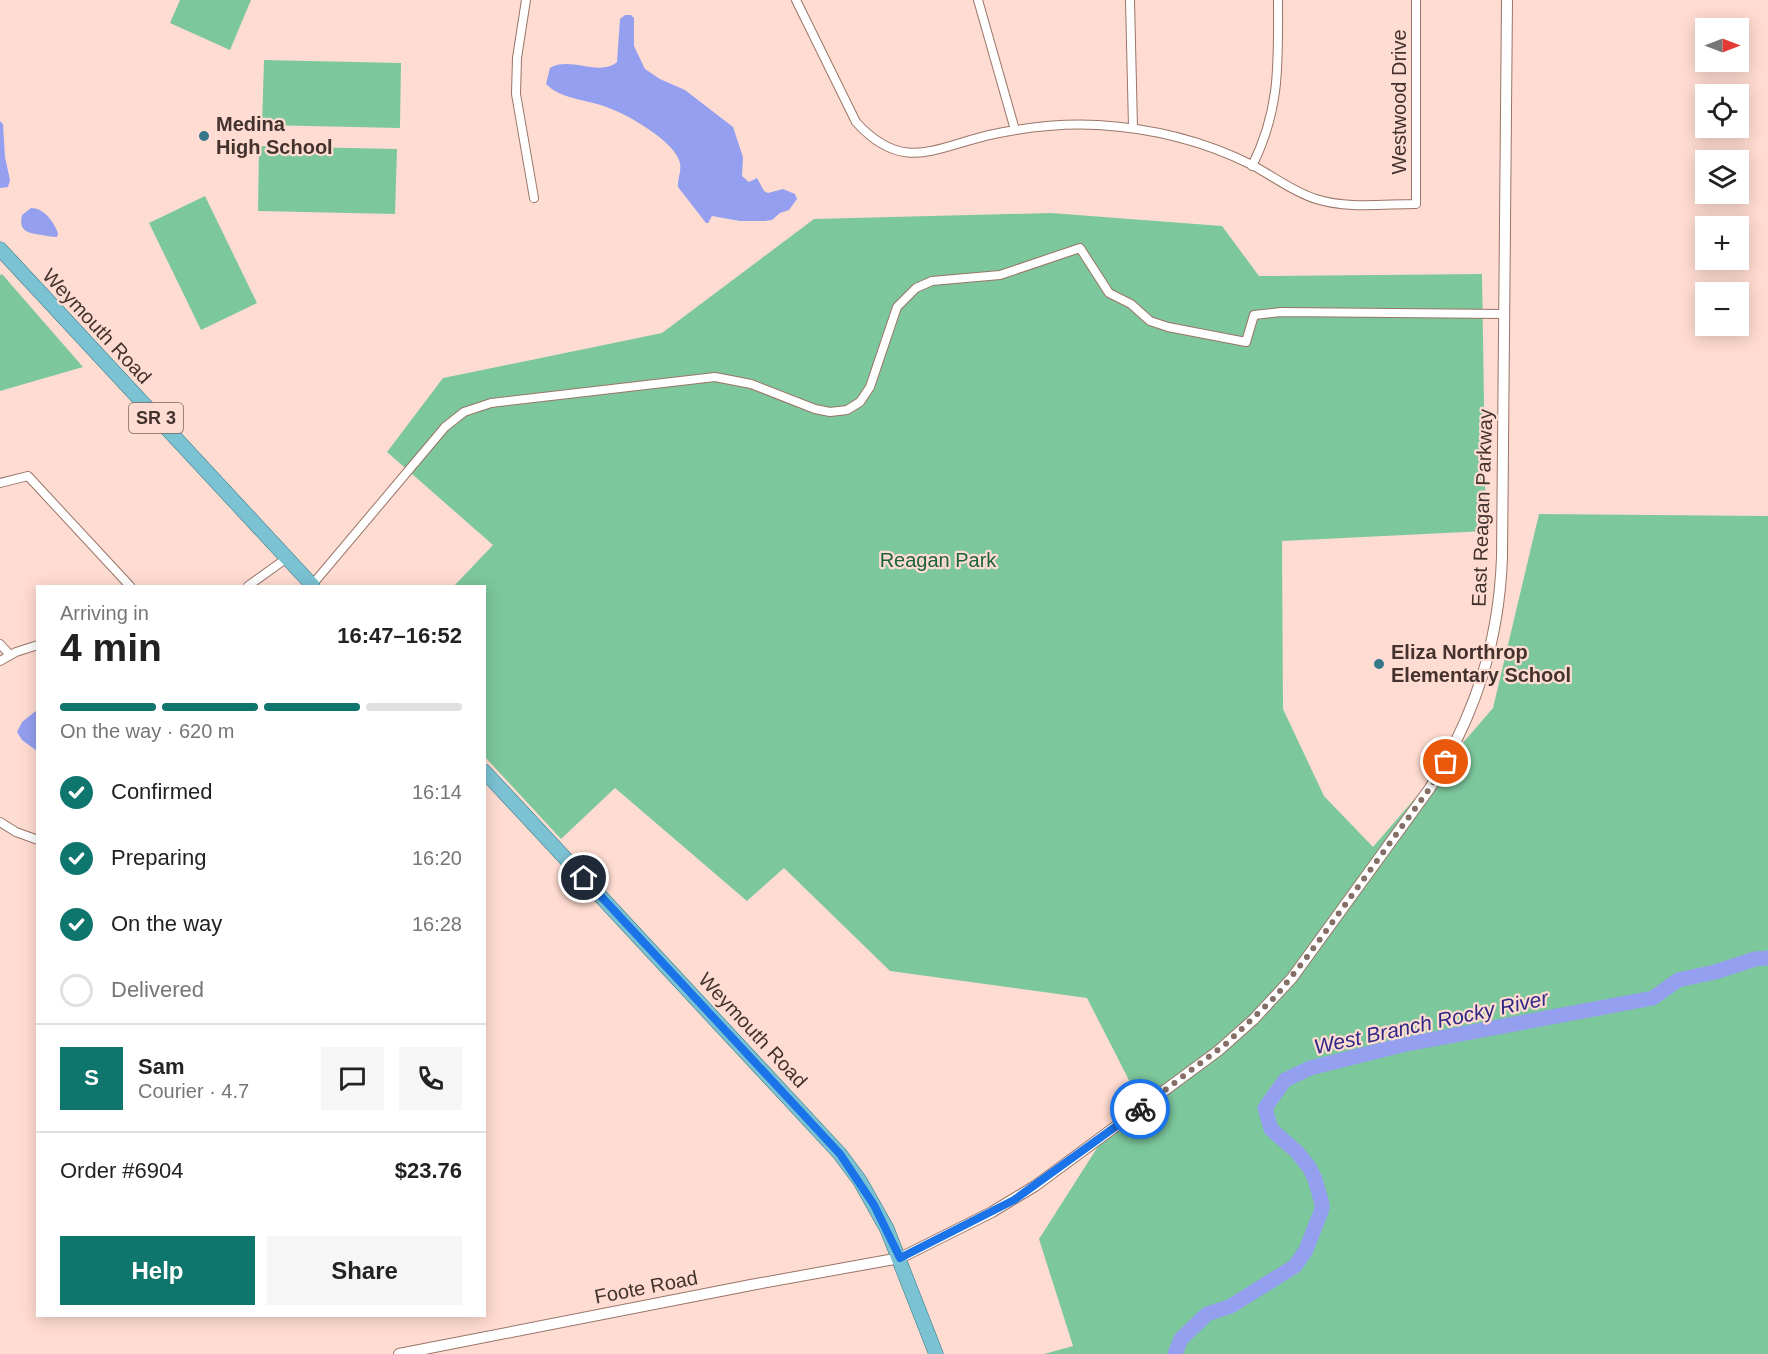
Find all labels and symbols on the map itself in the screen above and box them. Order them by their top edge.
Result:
north arrow [1695,18,1749,72]
street label: Westwood Drive [1388,29,1410,175]
place label: Medina High School [216,113,333,158]
marker: Medina High School [197,129,211,143]
street label: Weymouth Road [38,264,156,388]
road number: SR 3 [129,403,183,433]
street label: East Reagan Parkway [1468,409,1496,607]
park label: Reagan Park [880,549,997,571]
place label: Eliza Northrop Elementary School [1391,641,1571,686]
marker: Eliza Northrop Elementary School [1372,657,1386,671]
pin [1420,736,1471,787]
pin [558,852,609,903]
street label: Weymouth Road [694,968,812,1092]
water label: West Branch Rocky River [1312,986,1551,1058]
courier [1110,1079,1170,1139]
street label: Foote Road [593,1266,699,1308]

